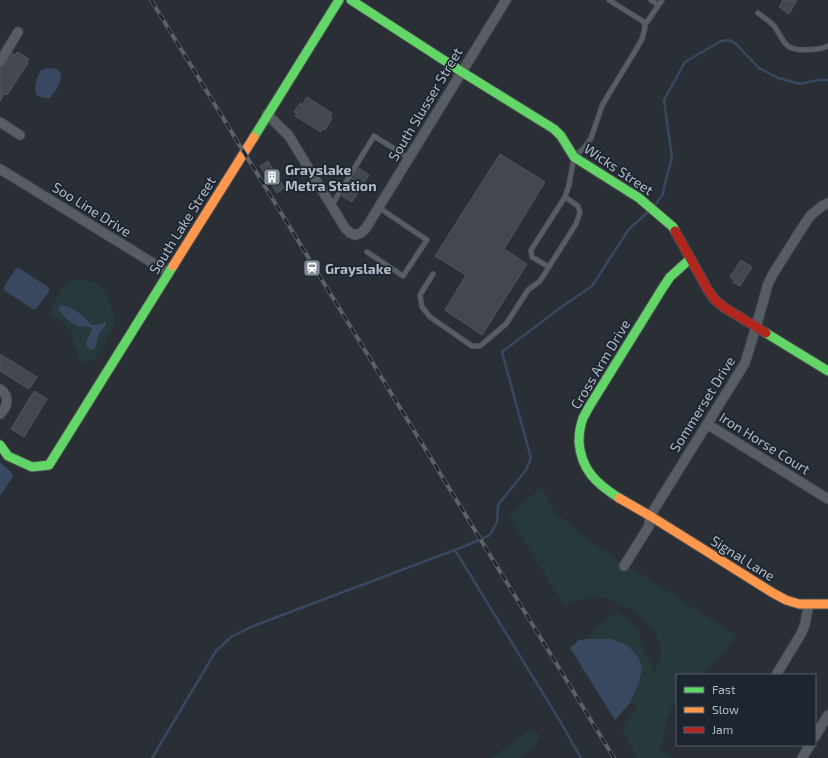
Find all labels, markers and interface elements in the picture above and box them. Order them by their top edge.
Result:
street label: South Slusser Street [384,44,466,164]
street label: Wicks Street [581,140,657,198]
place label: Grayslake Metra Station [285,161,377,194]
building icon: Grayslake Metra Station [262,167,282,187]
street label: South Lake Street [145,173,219,277]
street label: Soo Line Drive [50,178,134,240]
station icon: Grayslake [302,258,322,278]
place label: Grayslake [325,260,391,277]
street label: Cross Arm Drive [567,316,633,412]
street label: Sommerset Drive [666,353,738,455]
street label: Iron Horse Court [716,408,814,478]
street label: Signal Lane [708,532,778,584]
legend [676,674,816,746]
text: Fast [712,682,736,696]
text: Slow [712,702,739,716]
text: Jam [712,722,733,736]

